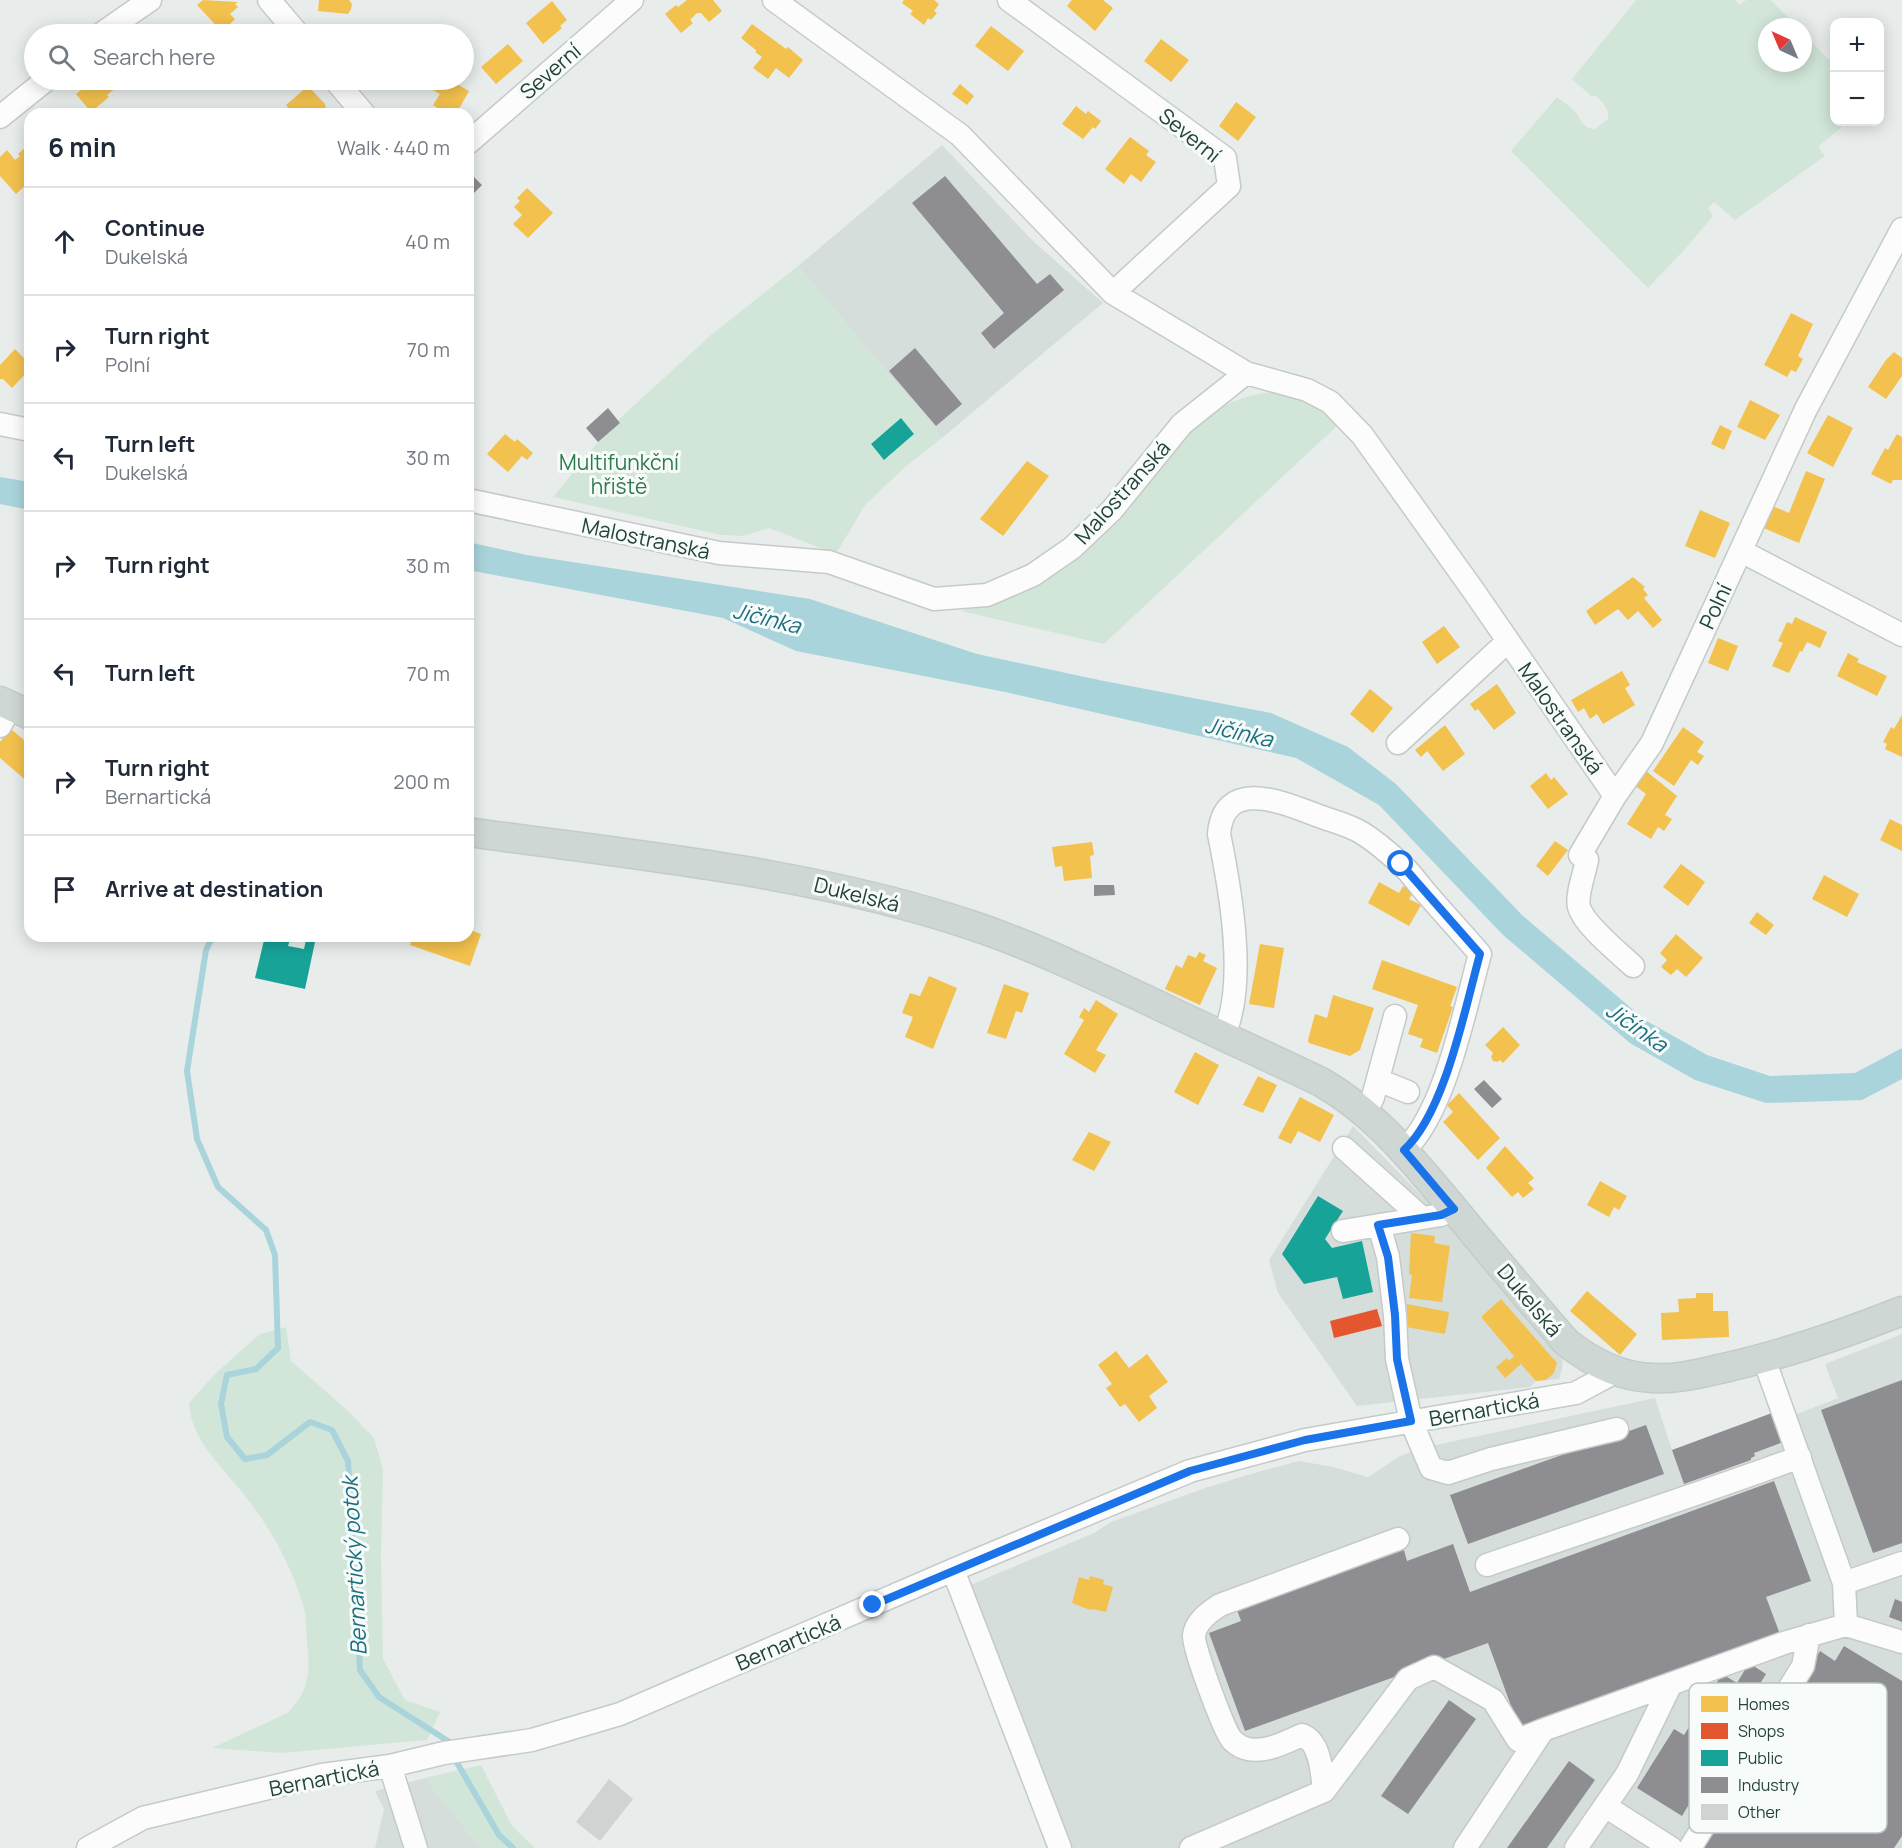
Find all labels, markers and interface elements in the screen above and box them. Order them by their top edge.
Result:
north arrow [1758,18,1812,72]
map controls [1830,18,1884,126]
button: + [1830,18,1884,72]
search box [24,24,474,90]
street label: Severní [514,37,587,105]
icon: search [45,41,78,74]
text: Search here [93,42,215,72]
button: − [1830,72,1884,126]
street label: Severní [1153,101,1227,169]
text: 6 min [48,129,116,165]
text: Walk · 440 m [337,134,450,161]
text: Continue [105,213,205,243]
icon: ahead [48,225,81,258]
text: 40 m [405,228,450,255]
text: Dukelská [105,243,188,270]
text: Turn right [105,321,210,351]
icon: right [48,333,81,366]
text: 70 m [407,336,450,363]
text: Polní [105,351,150,378]
text: Turn left [105,429,195,459]
street label: Malostranská [1068,434,1176,550]
icon: left [48,441,81,474]
text: 30 m [406,444,450,471]
park label: Multifunkční hřiště [559,448,679,500]
text: Dukelská [105,459,188,486]
street label: Malostranská [579,511,713,565]
icon: right [48,549,81,582]
text: Turn right [105,550,210,580]
text: 30 m [406,552,450,579]
street label: Polní [1692,579,1738,633]
water label: Jičínka [730,595,806,641]
icon: left [48,657,81,690]
street label: Malostranská [1512,657,1610,779]
text: Turn left [105,658,195,688]
text: 70 m [407,660,450,687]
water label: Jičínka [1202,710,1277,755]
text: Turn right [105,753,210,783]
icon: right [48,765,81,798]
text: 200 m [393,768,450,795]
text: Bernartická [105,783,211,810]
route start [1387,850,1413,876]
street label: Dukelská [811,870,903,918]
icon: arrive [48,873,81,906]
text: Arrive at destination [105,874,323,904]
water label: Jičínka [1600,995,1675,1060]
street label: Dukelská [1491,1258,1569,1342]
street label: Bernartická [1427,1386,1541,1432]
water label: Bernartický potok [334,1473,374,1656]
route end [859,1591,885,1617]
street label: Bernartická [731,1607,845,1677]
legend [1689,1683,1887,1833]
text: Homes [1738,1693,1790,1715]
text: Shops [1738,1720,1785,1742]
text: Public [1738,1747,1783,1769]
street label: Bernartická [267,1754,381,1802]
text: Industry [1738,1774,1800,1796]
text: Other [1738,1801,1781,1823]

